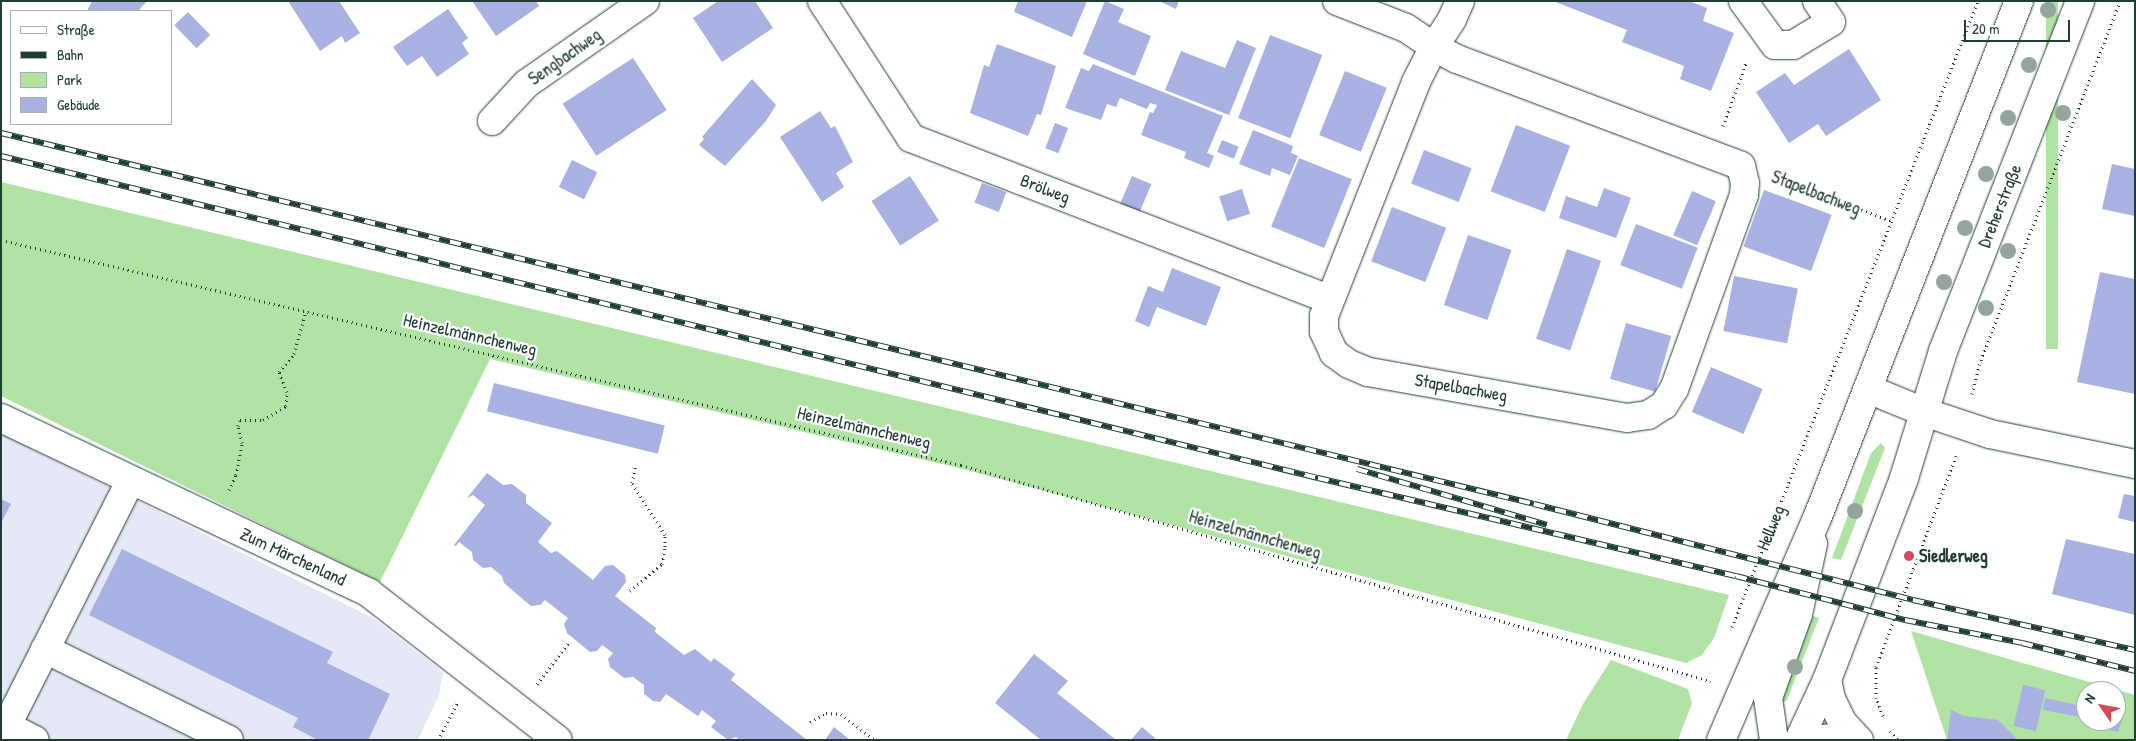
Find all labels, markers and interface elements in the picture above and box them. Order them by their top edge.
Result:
legend [10,10,172,125]
scale bar [1966,10,2072,42]
text: 20 m [1972,18,1999,39]
text: Straße [57,19,95,40]
street label: Sengbachweg [524,24,606,90]
text: Bahn [57,44,84,65]
text: Park [57,69,82,90]
text: Gebäude [57,94,100,115]
street label: Dreherstraße [1973,161,2027,251]
street label: Stapelbachweg [1768,166,1864,220]
street label: Brölweg [1017,170,1073,208]
street label: Heinzelmännchenweg [401,309,539,361]
street label: Stapelbachweg [1413,369,1509,407]
street label: Heinzelmännchenweg [795,402,933,454]
street label: Hellweg [1752,502,1790,554]
street label: Heinzelmännchenweg [1186,506,1324,564]
street label: Zum Märchenland [237,523,349,591]
place label: Siedlerweg [1919,545,1988,567]
marker: Siedlerweg [1903,550,1915,562]
north arrow [2076,681,2126,731]
text: N [2079,690,2099,706]

